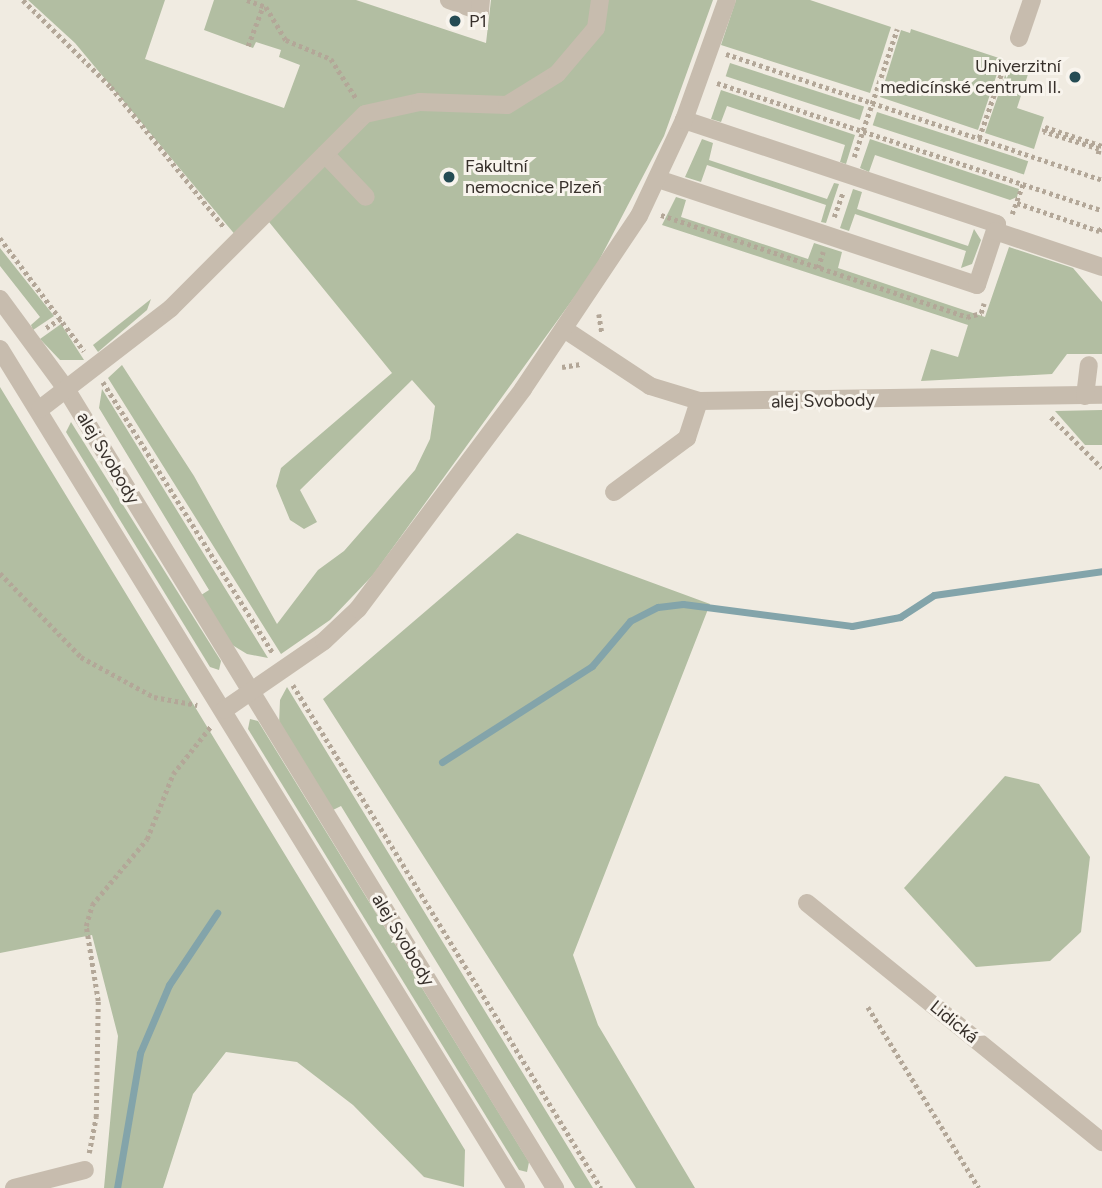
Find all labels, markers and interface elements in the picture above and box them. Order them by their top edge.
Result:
place label: P1 [469,10,487,32]
marker: P1 [447,13,463,29]
place label: Univerzitní medicínské centrum II. [880,56,1061,98]
marker: Univerzitní medicínské centrum II. [1067,69,1083,85]
place label: Fakultní nemocnice Plzeň [465,156,602,198]
marker: Fakultní nemocnice Plzeň [439,167,459,187]
street label: alej Svobody [771,389,875,413]
street label: alej Svobody [72,408,144,508]
street label: alej Svobody [367,890,439,990]
street label: Lidická [926,996,982,1048]

